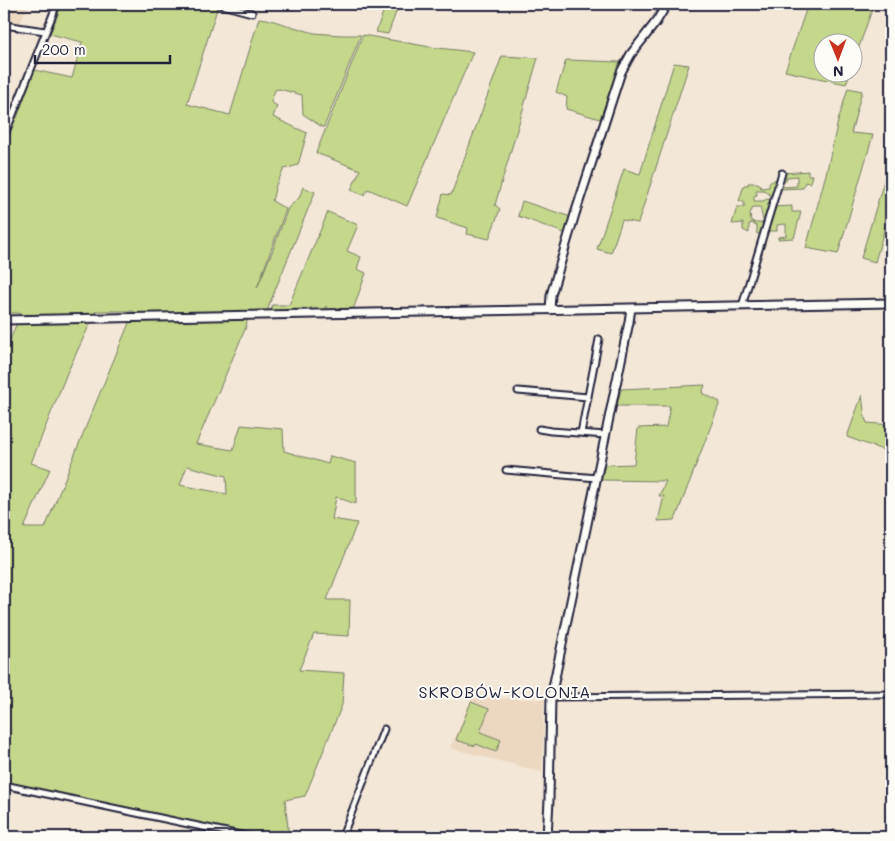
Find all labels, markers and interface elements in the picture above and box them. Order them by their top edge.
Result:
scale bar [35,32,170,64]
north arrow [812,32,862,82]
text: 200 m [42,39,86,59]
text: N [833,62,844,81]
district label: SKROBÓW-KOLONIA [419,681,591,702]

